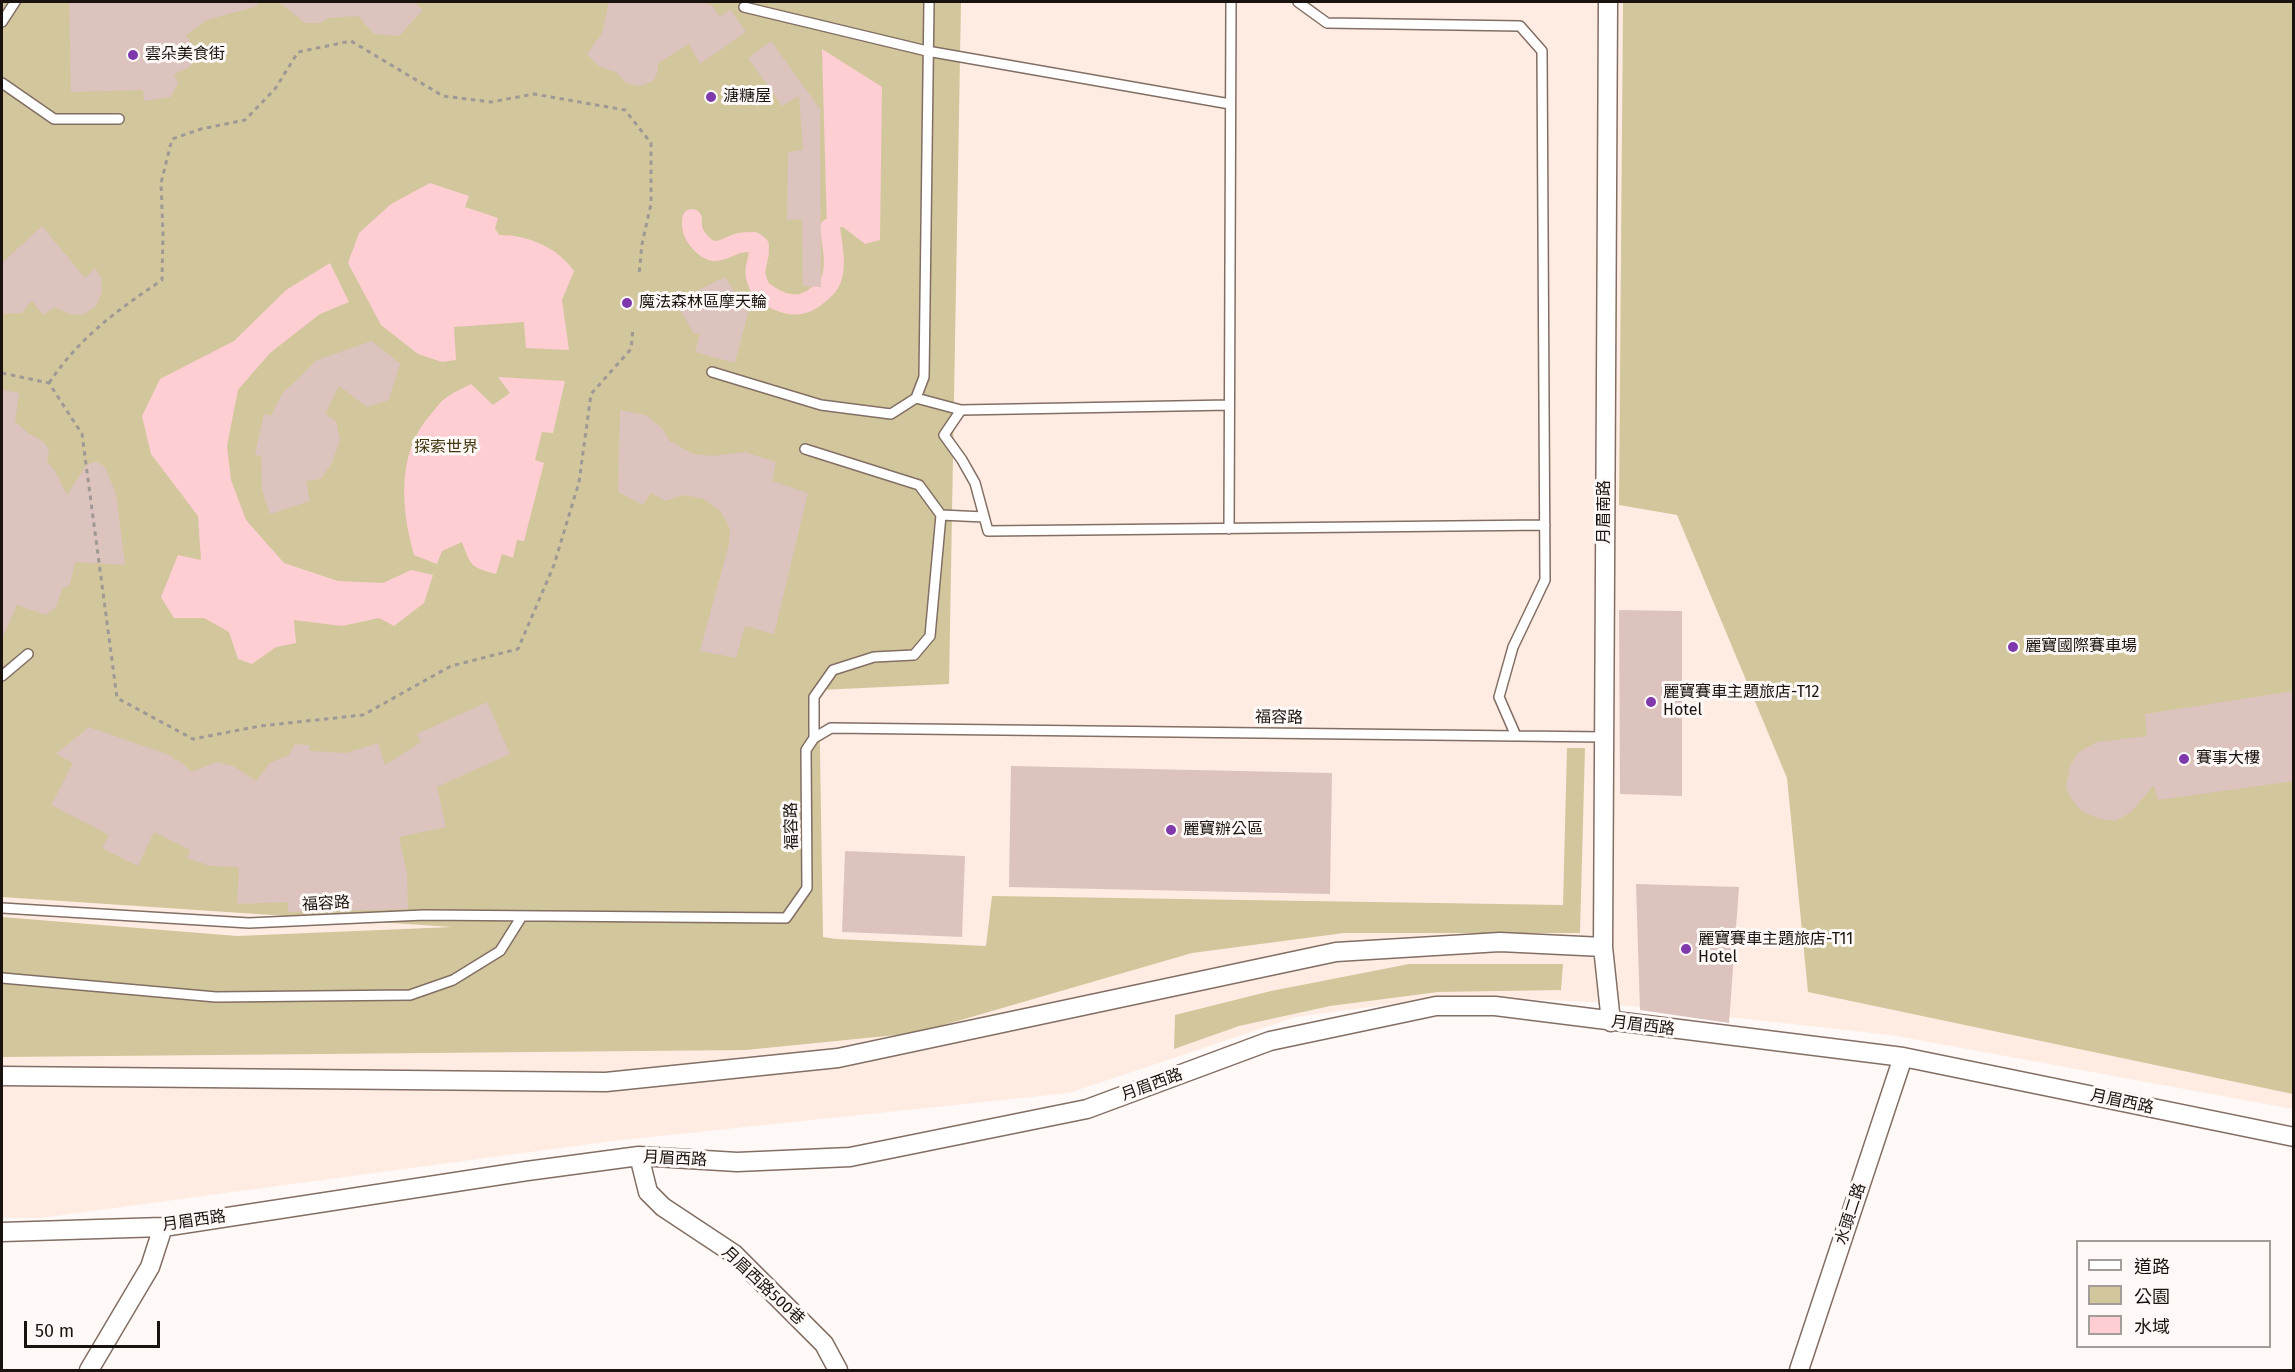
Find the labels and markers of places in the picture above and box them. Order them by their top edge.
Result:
place label: 雲朵美食街 [145,45,225,65]
marker: 雲朵美食街 [126,48,140,62]
place label: 溏糖屋 [723,87,771,107]
marker: 溏糖屋 [704,90,718,104]
place label: 魔法森林區摩天輪 [639,293,767,313]
marker: 魔法森林區摩天輪 [620,296,634,310]
place label: 麗寶國際賽車場 [2025,637,2137,657]
marker: 麗寶國際賽車場 [2006,640,2020,654]
place label: 麗寶賽車主題旅店-T12 Hotel [1663,683,1819,721]
marker: 麗寶賽車主題旅店-T12 Hotel [1644,695,1658,709]
place label: 賽事大樓 [2196,749,2260,769]
marker: 賽事大樓 [2177,752,2191,766]
place label: 麗寶辦公區 [1183,820,1263,840]
marker: 麗寶辦公區 [1164,823,1178,837]
place label: 麗寶賽車主題旅店-T11 Hotel [1698,930,1853,968]
marker: 麗寶賽車主題旅店-T11 Hotel [1679,942,1693,956]

